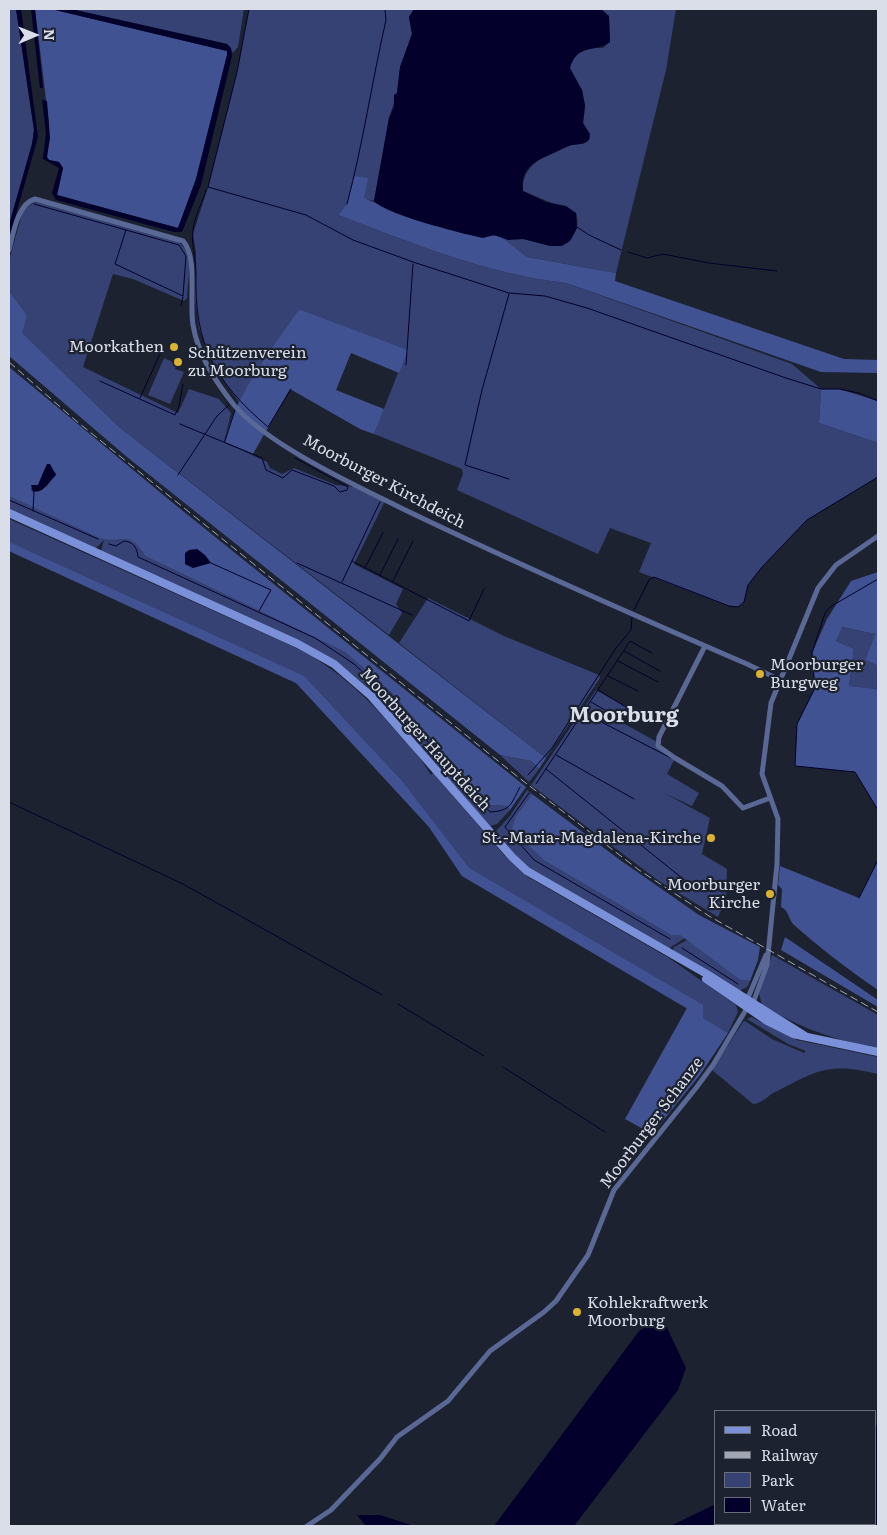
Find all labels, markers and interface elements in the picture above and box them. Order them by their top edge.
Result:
north arrow [10,10,60,60]
text: N [40,29,60,41]
place label: Moorkathen [69,337,164,357]
marker: Moorkathen [168,341,180,353]
place label: Schützenverein zu Moorburg [188,343,306,381]
marker: Schützenverein zu Moorburg [172,356,184,368]
street label: Moorburger Kirchdeich [299,431,469,533]
place label: Moorburger Burgweg [770,655,863,693]
street label: Moorburger Hauptdeich [356,664,494,816]
marker: Moorburger Burgweg [754,668,766,680]
district label: Moorburg [569,703,679,729]
place label: St.-Maria-Magdalena-Kirche [482,828,701,848]
marker: St.-Maria-Magdalena-Kirche [705,832,717,844]
place label: Moorburger Kirche [667,875,760,913]
marker: Moorburger Kirche [764,888,776,900]
street label: Moorburger Schanze [596,1053,708,1193]
place label: Kohlekraftwerk Moorburg [587,1293,708,1331]
marker: Kohlekraftwerk Moorburg [571,1306,583,1318]
legend [714,1410,877,1525]
text: Road [761,1418,797,1441]
text: Railway [761,1443,818,1466]
text: Park [761,1468,794,1491]
text: Water [761,1493,806,1516]

